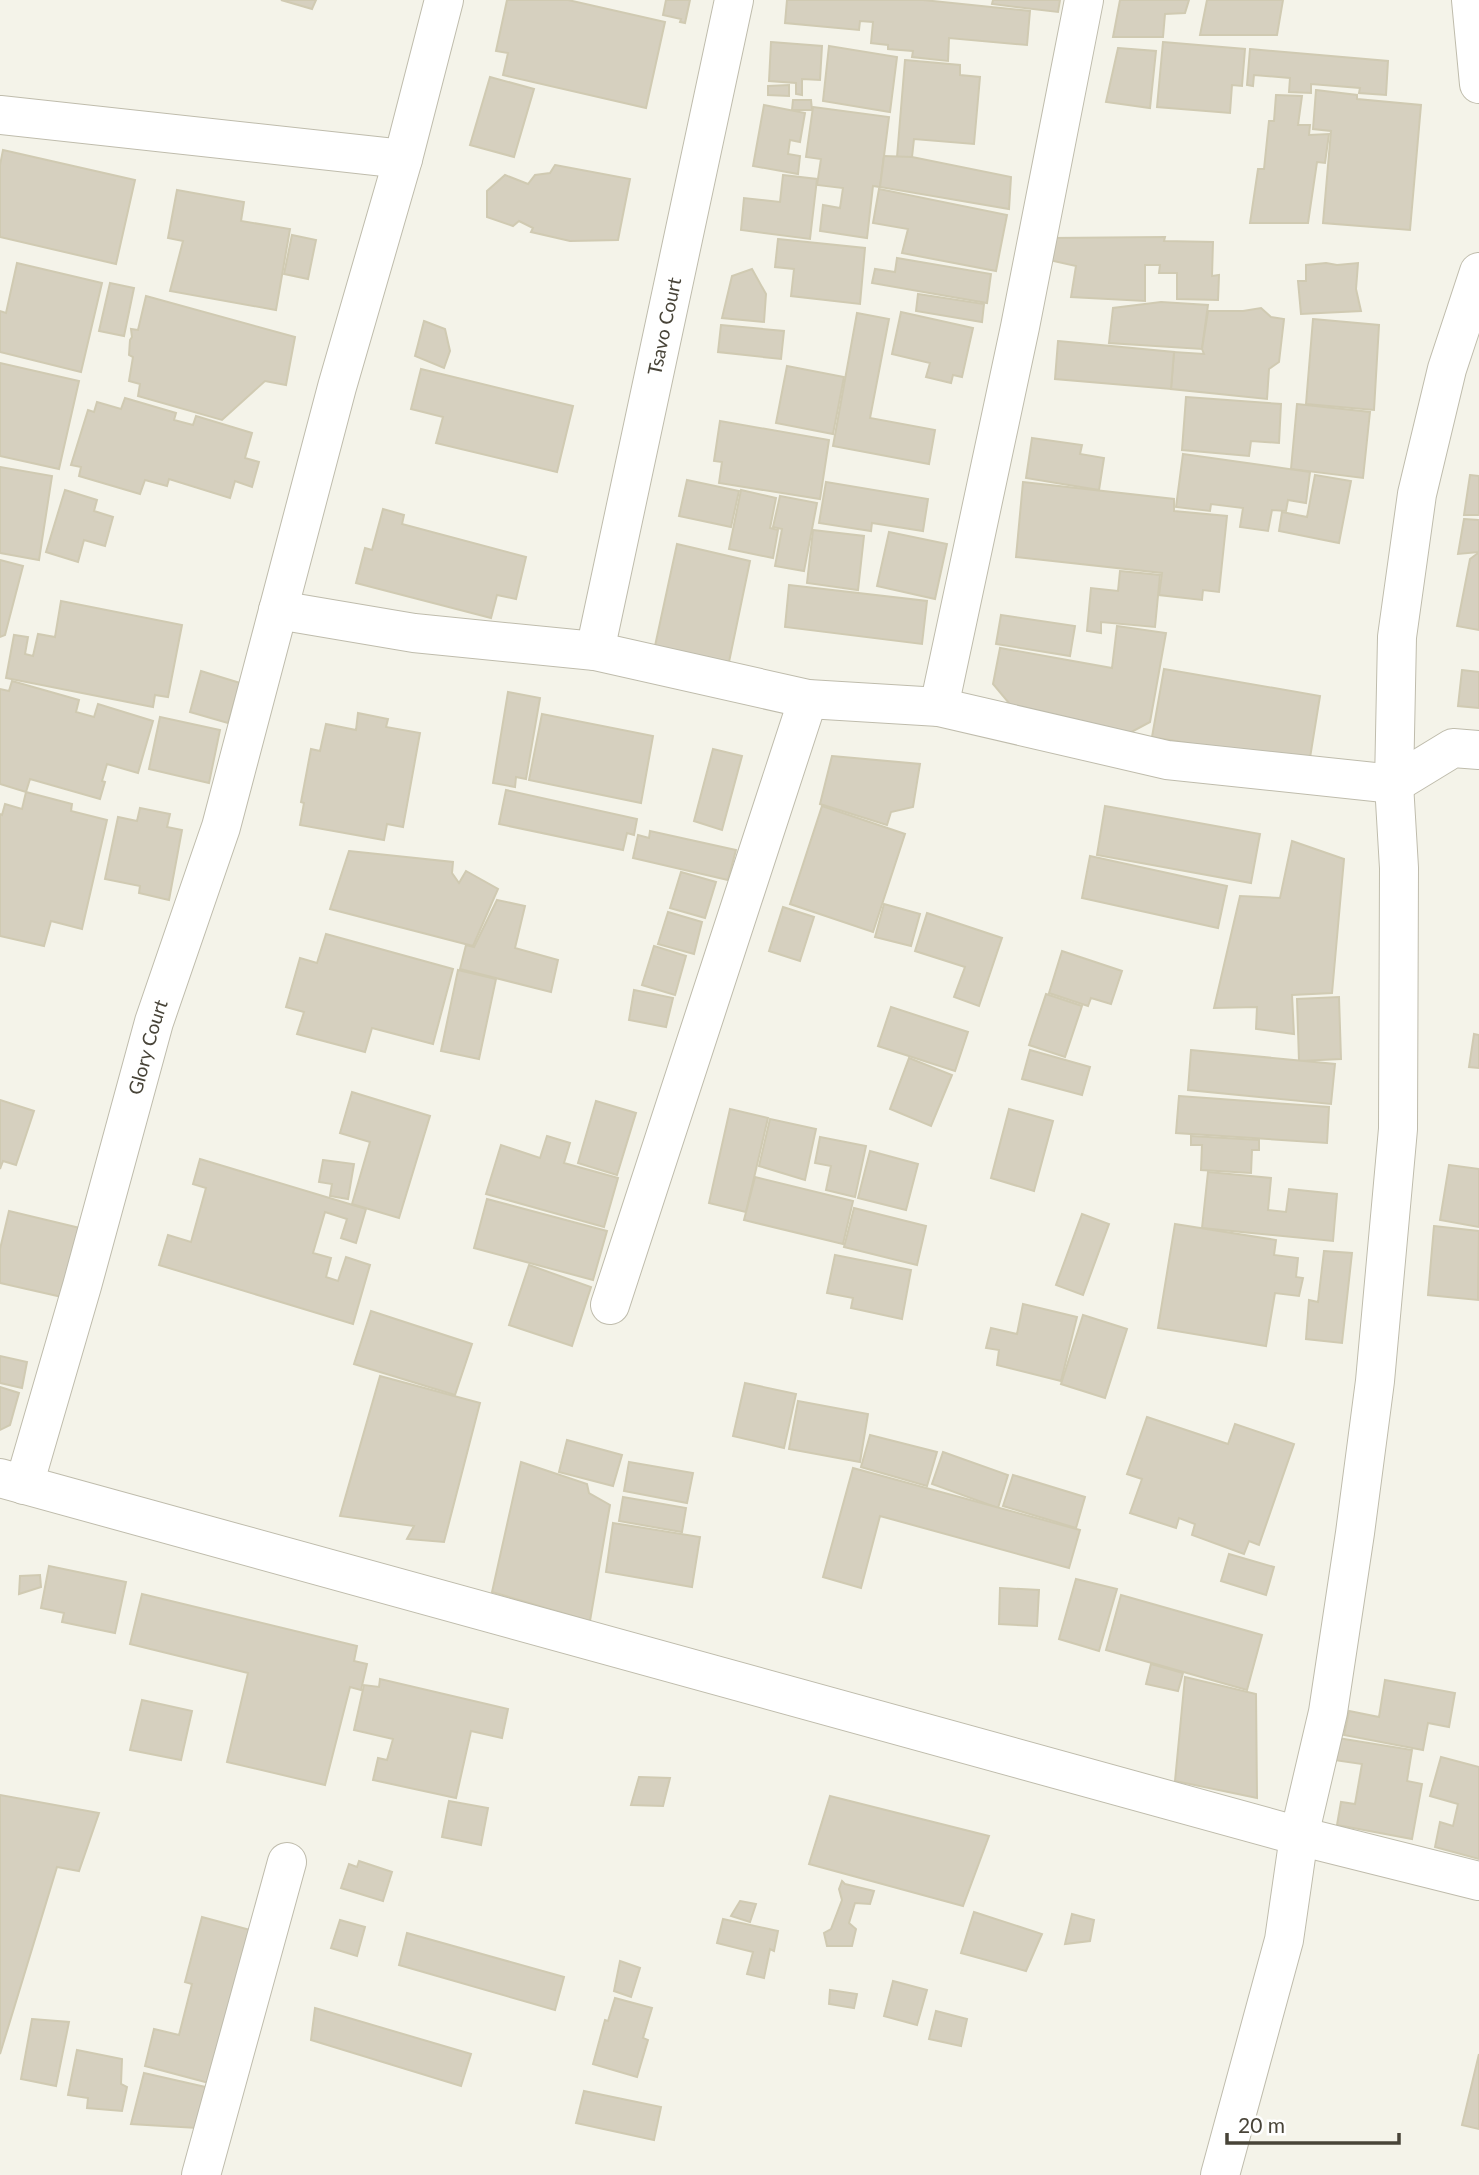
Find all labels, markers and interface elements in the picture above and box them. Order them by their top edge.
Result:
street label: Tsavo Court [642,275,685,377]
street label: Glory Court [123,996,172,1097]
scale bar [1227,2102,1398,2146]
text: 20 m [1238,2112,1285,2137]

